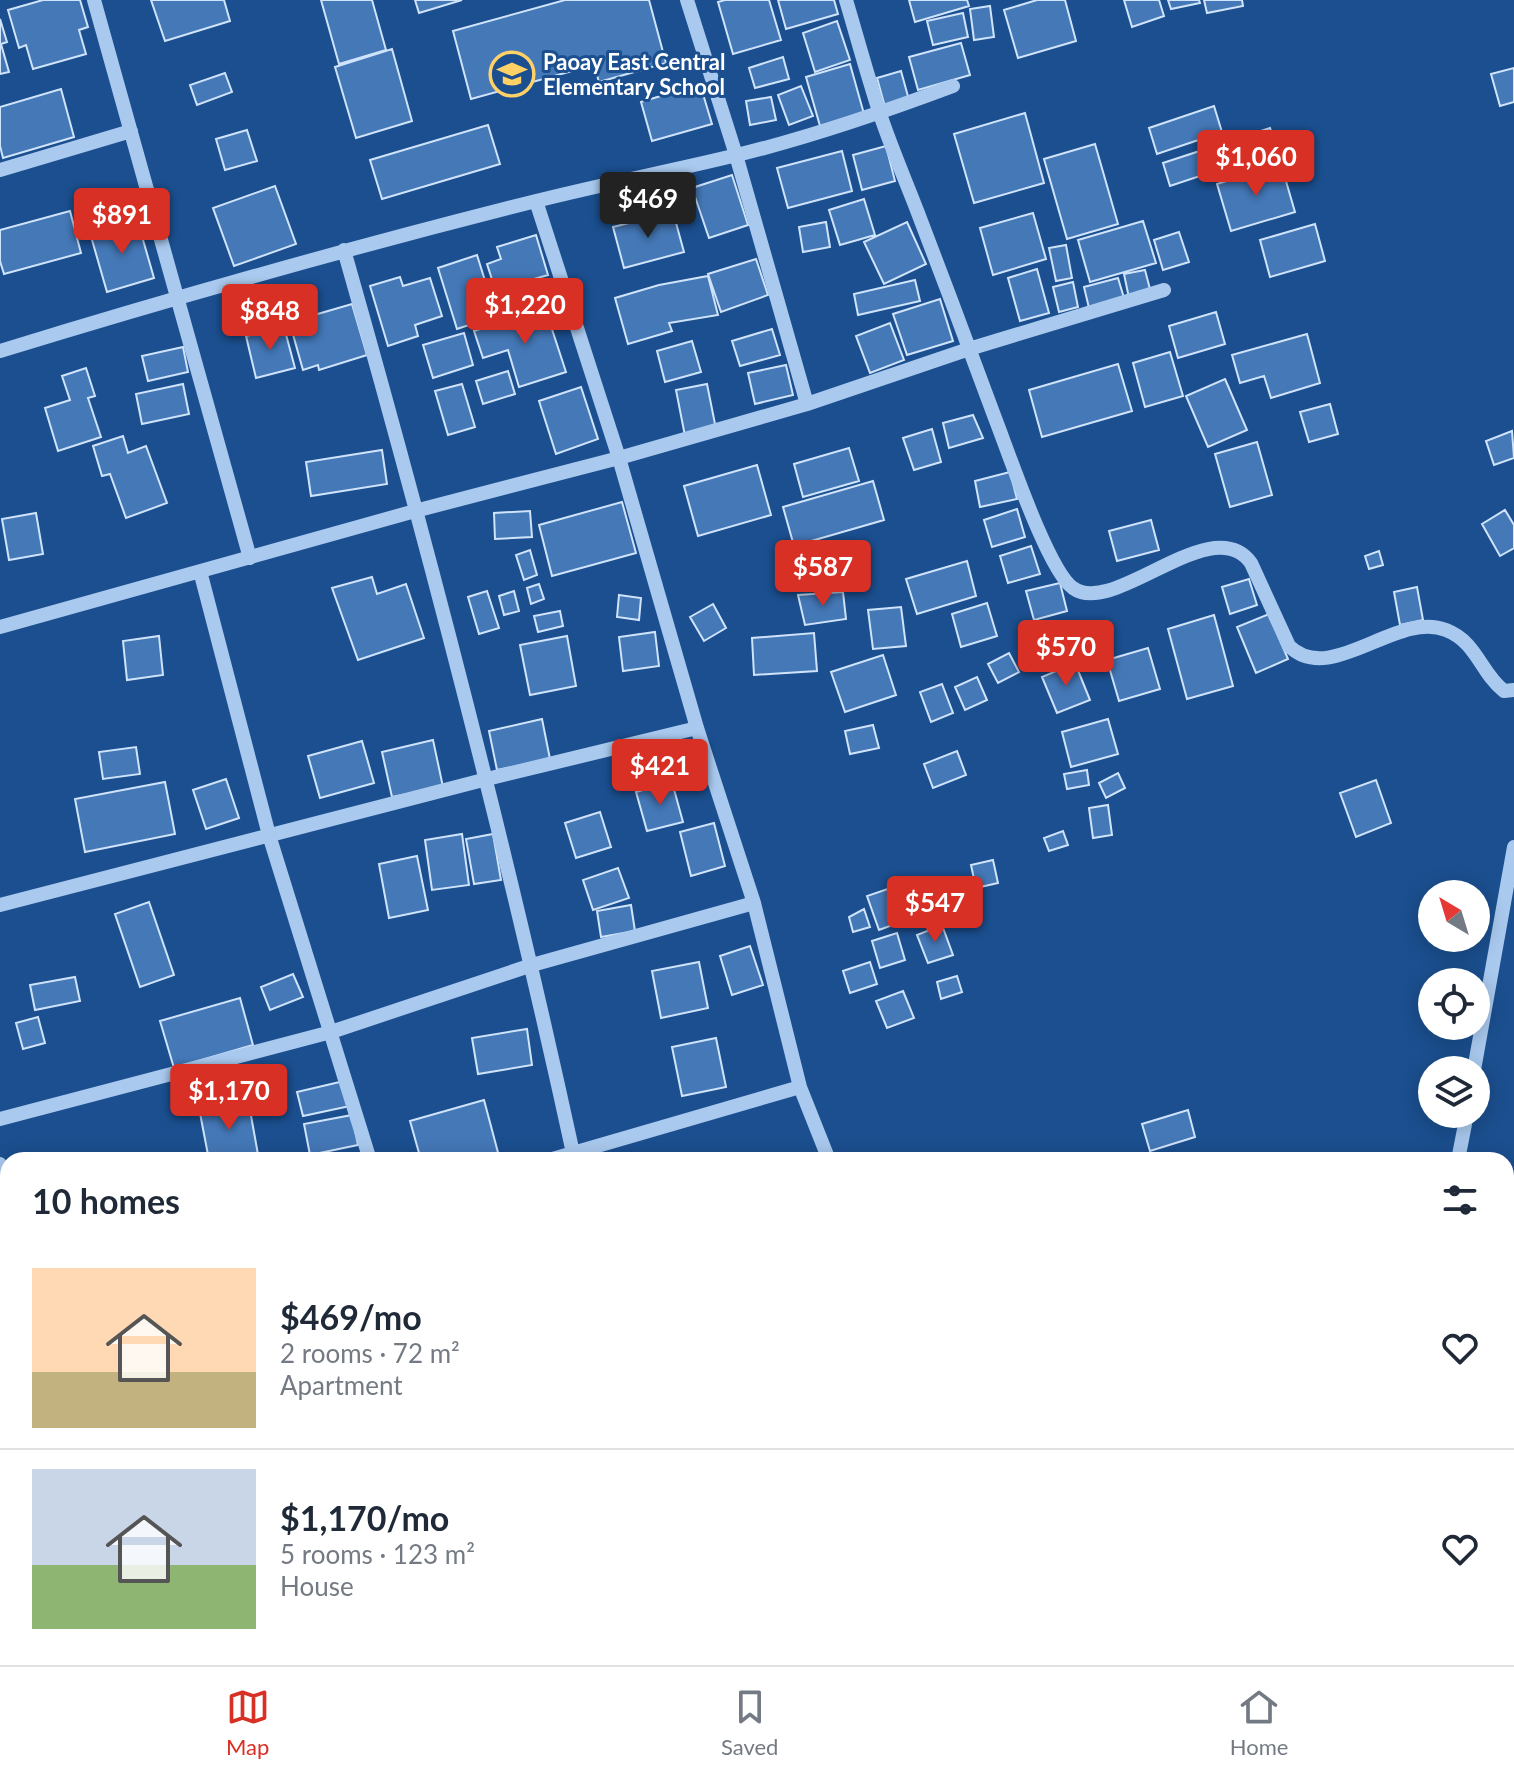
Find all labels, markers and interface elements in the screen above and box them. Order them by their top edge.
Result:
place label: Paoay East Central Elementary School [543,48,726,100]
school or university icon: Paoay East Central Elementary School [488,50,536,98]
pin: $1,060 [1191,130,1321,198]
text: $1,060 [1215,140,1297,172]
pin: $469 [601,172,695,240]
text: $469 [618,182,678,214]
pin: $891 [75,188,169,256]
text: $891 [92,198,152,230]
pin: $1,220 [460,278,590,346]
pin: $848 [223,284,317,352]
text: $1,220 [484,288,566,320]
text: $848 [240,294,300,326]
pin: $587 [776,540,870,608]
text: $587 [793,550,853,582]
pin: $570 [1019,620,1113,688]
text: $570 [1036,630,1096,662]
pin: $421 [613,739,707,807]
text: $421 [630,749,690,781]
pin: $547 [888,876,982,944]
north arrow [1418,880,1490,952]
map controls [1418,880,1490,1128]
text: $547 [905,886,965,918]
button: locate [1418,968,1490,1040]
button: layers [1418,1056,1490,1128]
pin: $1,170 [164,1064,294,1132]
text: $1,170 [188,1074,270,1106]
icon: filters [1438,1178,1482,1222]
text: 10 homes [32,1180,180,1221]
text: $469/mo [280,1296,422,1337]
icon: home [96,1300,192,1396]
icon: heart [1438,1326,1482,1370]
text: 2 rooms · 72 m² [280,1337,460,1369]
text: Apartment [280,1369,403,1401]
text: $1,170/mo [280,1497,449,1538]
icon: home [96,1501,192,1597]
icon: heart [1438,1527,1482,1571]
text: 5 rooms · 123 m² [280,1538,475,1570]
text: House [280,1570,354,1602]
tab: Map [226,1685,270,1760]
tab: Saved [721,1685,778,1760]
tab: Home [1230,1685,1288,1760]

